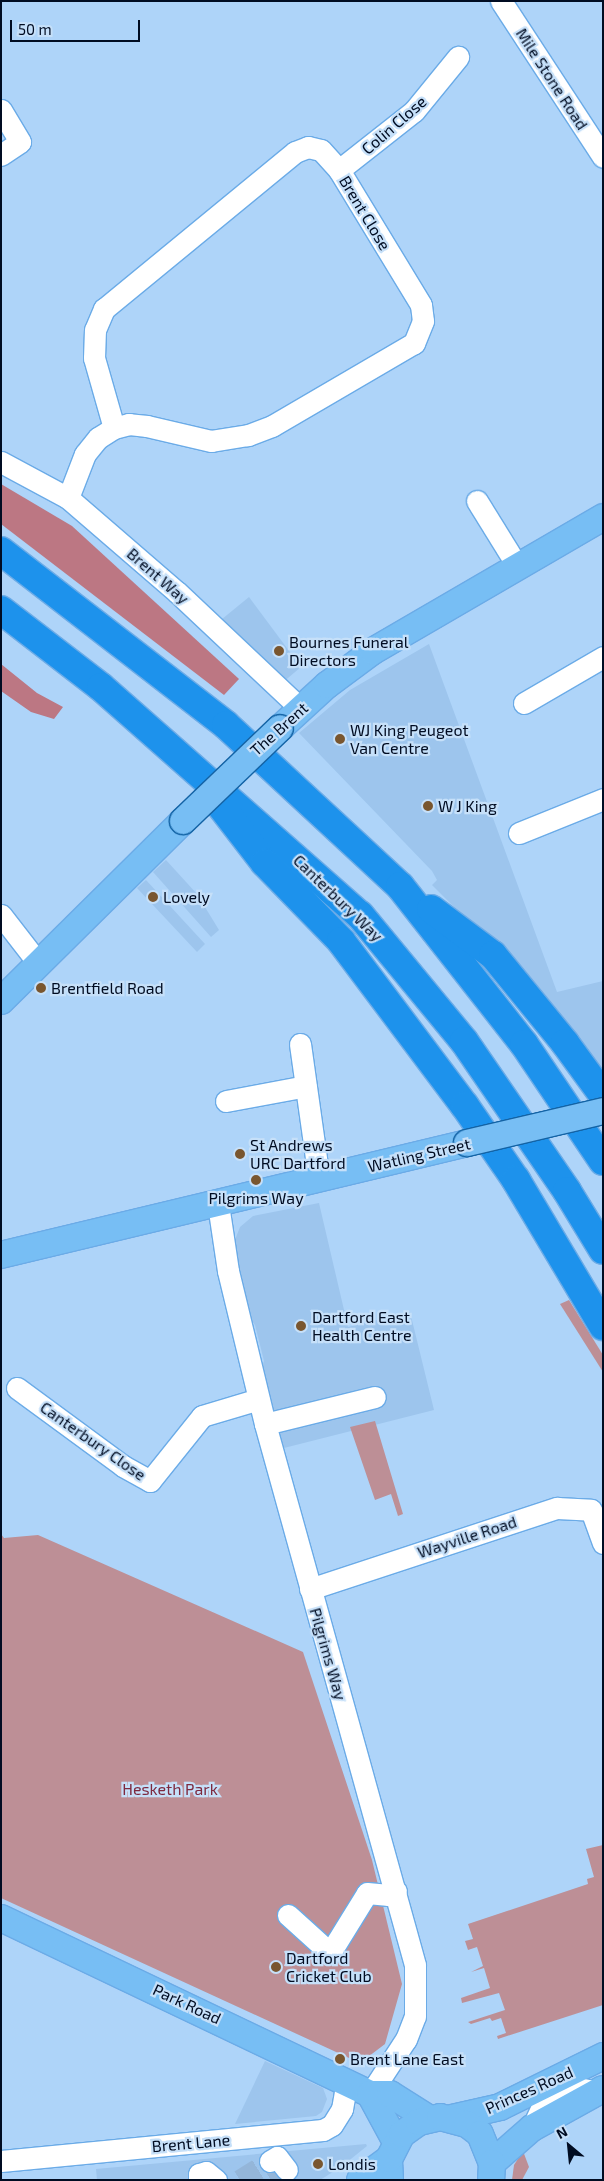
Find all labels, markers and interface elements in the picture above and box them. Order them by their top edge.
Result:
scale bar [12,10,142,42]
text: 50 m [18,20,52,38]
street label: Mile Stone Road [512,25,592,133]
street label: Colin Close [358,92,430,158]
street label: Brent Close [335,172,395,254]
street label: Brent Way [123,544,193,608]
place label: Bournes Funeral Directors [289,632,408,670]
marker: Bournes Funeral Directors [273,645,285,657]
street label: The Brent [246,698,312,760]
place label: WJ King Peugeot Van Centre [350,720,469,758]
marker: WJ King Peugeot Van Centre [334,733,346,745]
place label: W J King [438,796,497,816]
marker: W J King [422,800,434,812]
street label: Canterbury Way [289,850,387,946]
place label: Lovely [163,887,210,907]
marker: Lovely [147,891,159,903]
place label: Brentfield Road [51,978,164,998]
marker: Brentfield Road [35,982,47,994]
street label: Watling Street [366,1134,472,1176]
place label: St Andrews URC Dartford [250,1135,346,1173]
marker: St Andrews URC Dartford [234,1148,246,1160]
marker: Pilgrims Way [250,1174,262,1186]
place label: Pilgrims Way [208,1188,304,1208]
place label: Dartford East Health Centre [312,1307,412,1345]
marker: Dartford East Health Centre [294,1319,308,1333]
street label: Canterbury Close [36,1397,150,1485]
street label: Wayville Road [415,1512,519,1562]
street label: Pilgrims Way [306,1605,350,1703]
park label: Hesketh Park [122,1779,218,1799]
place label: Dartford Cricket Club [286,1948,372,1986]
marker: Dartford Cricket Club [270,1961,282,1973]
street label: Park Road [150,1980,224,2028]
place label: Brent Lane East [350,2049,464,2069]
marker: Brent Lane East [334,2053,346,2065]
street label: Princes Road [482,2062,576,2118]
north arrow [544,2121,594,2171]
text: N [553,2122,570,2142]
street label: Brent Lane [151,2130,231,2156]
place label: Londis [328,2154,376,2174]
marker: Londis [312,2158,324,2170]

